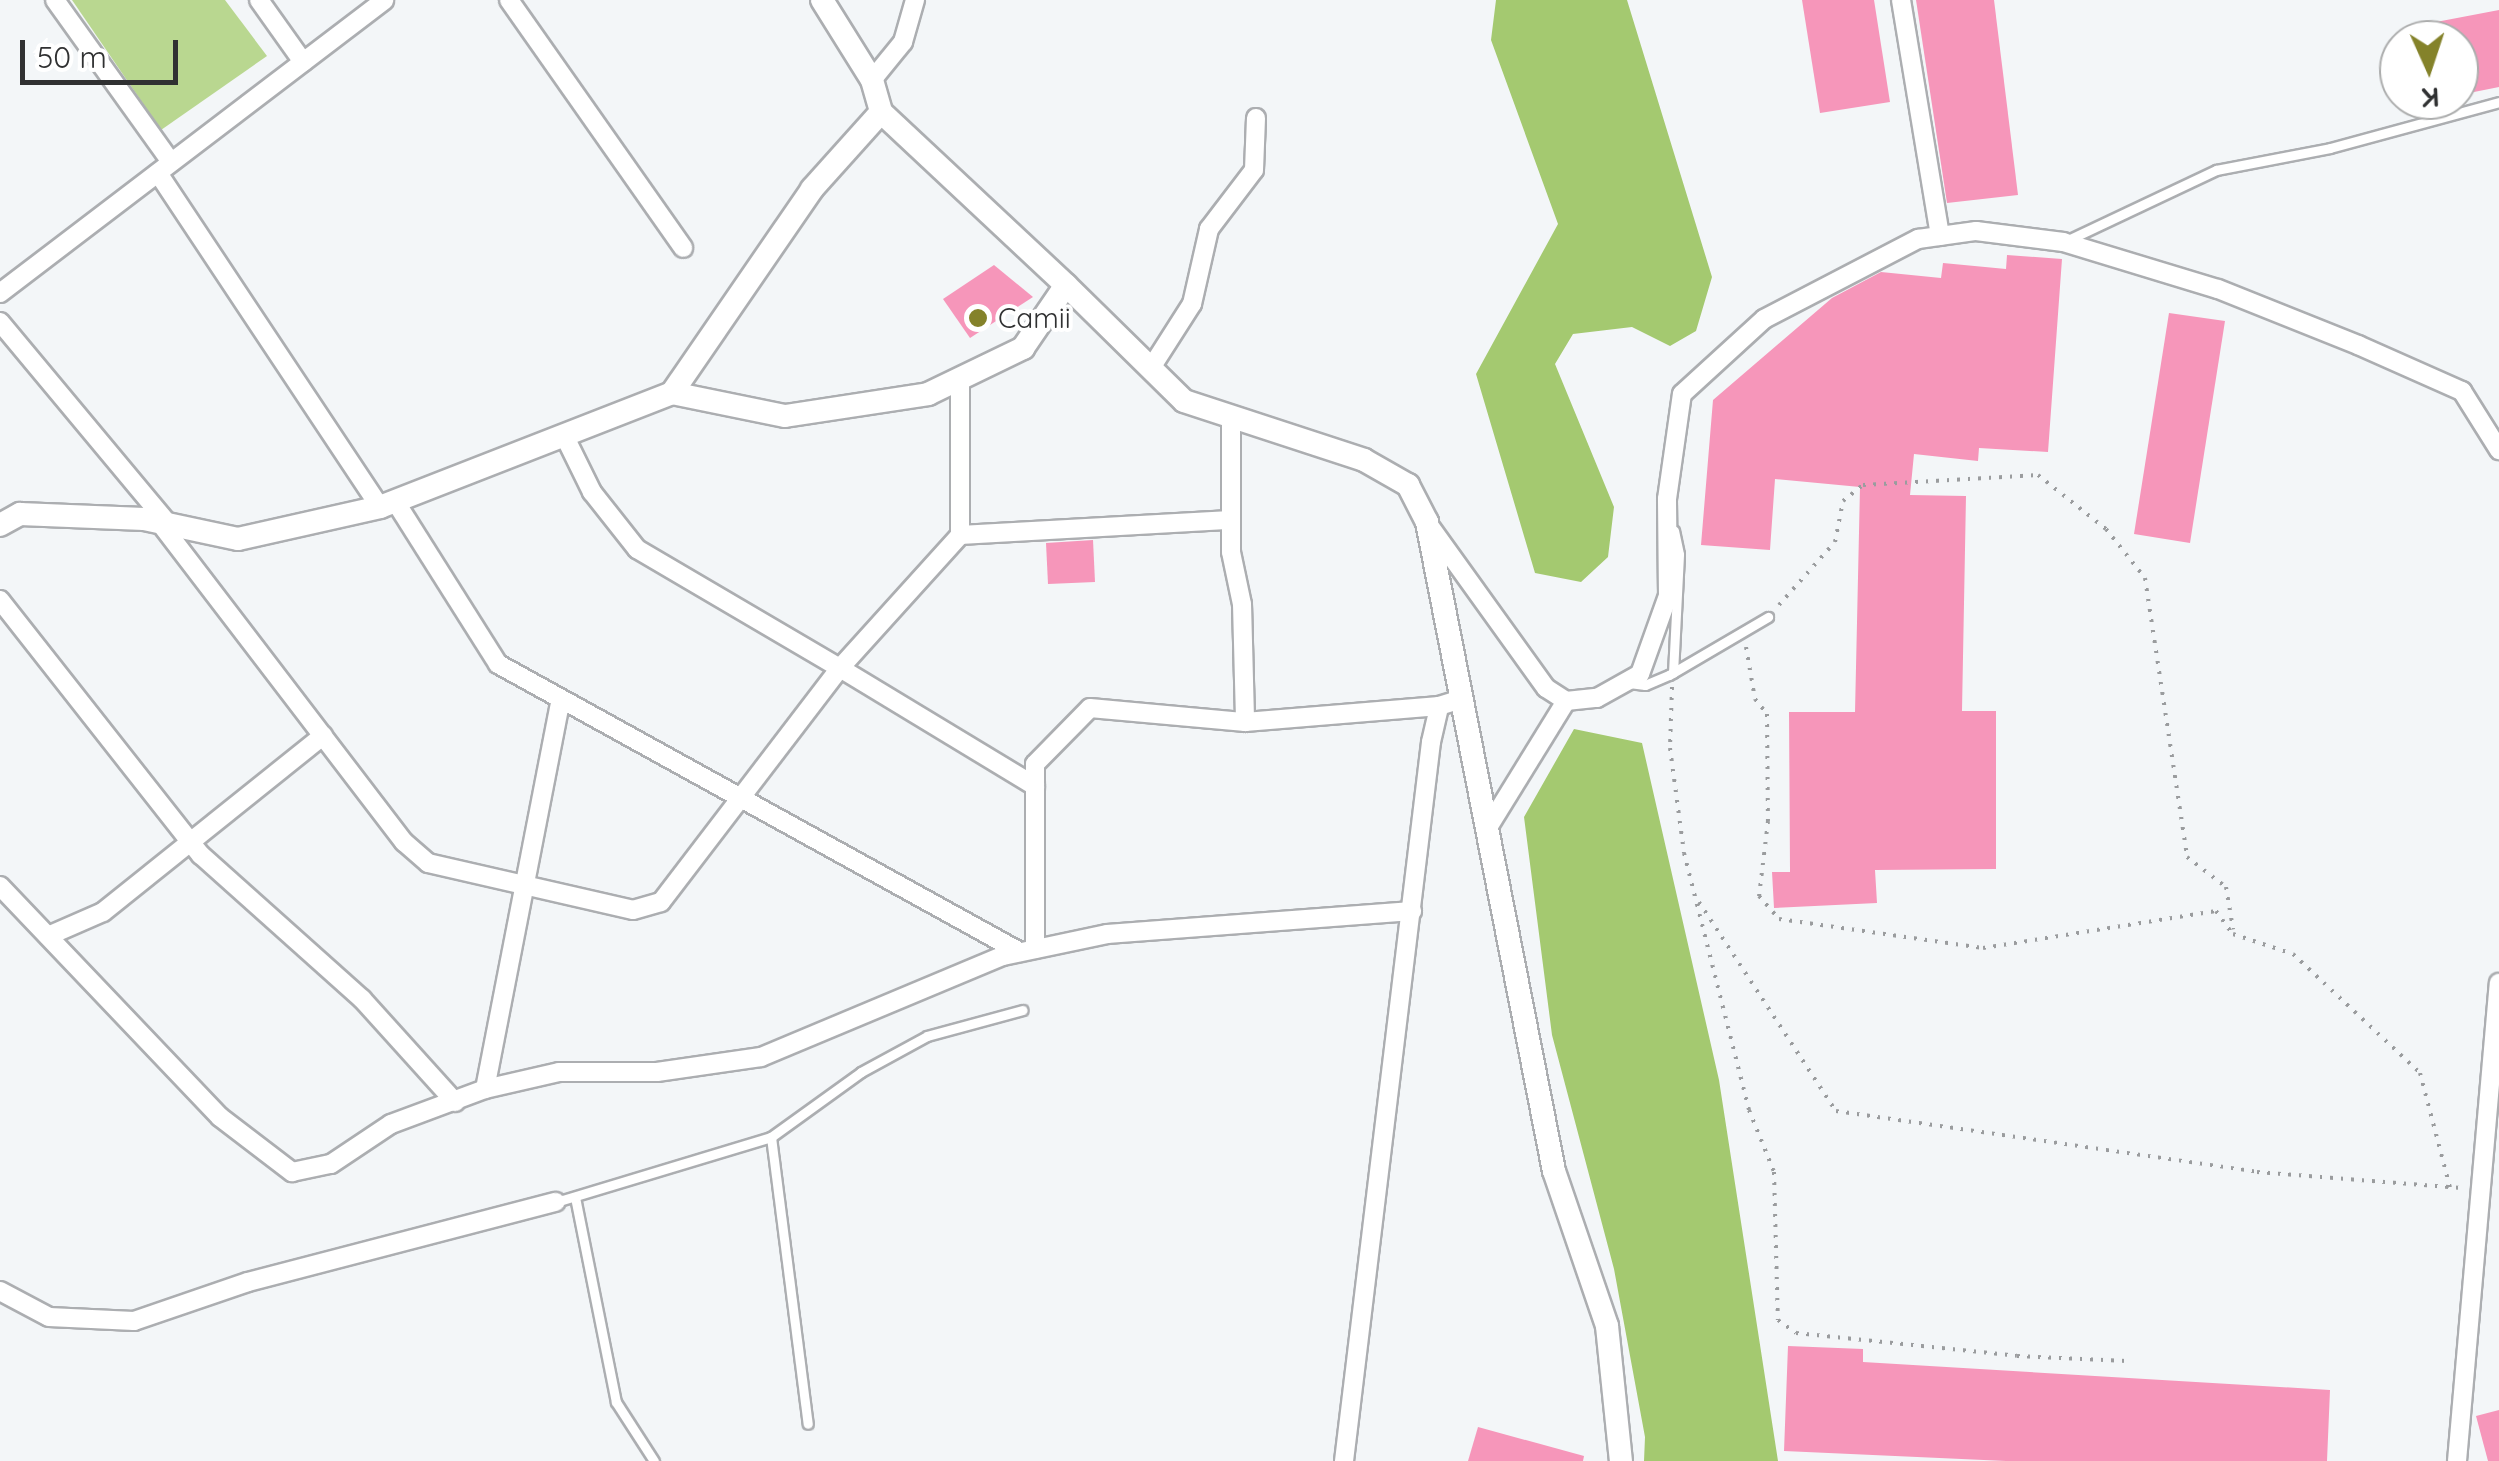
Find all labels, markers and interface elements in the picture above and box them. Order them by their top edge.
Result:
scale bar [25,20,182,82]
north arrow [2379,20,2479,120]
text: 50 m [37,38,107,76]
text: K [2420,81,2441,116]
place label: Camii [998,301,1071,335]
marker: Camii [967,307,989,329]

